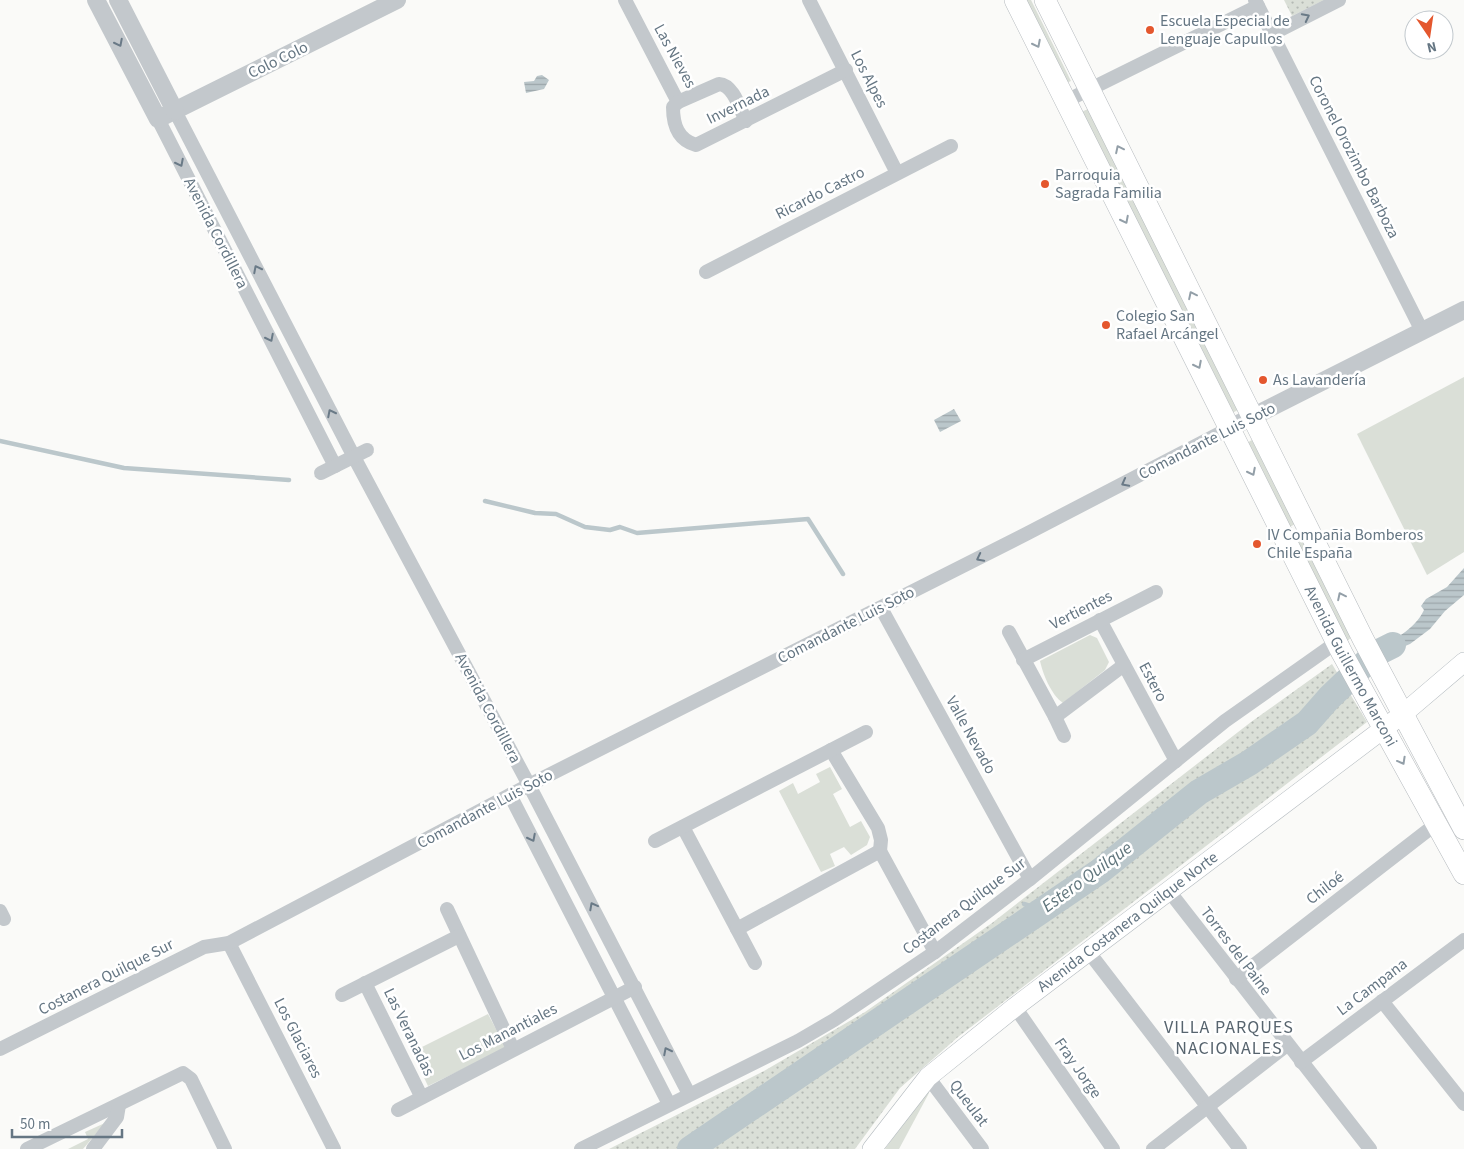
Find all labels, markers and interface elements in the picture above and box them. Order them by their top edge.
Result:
place label: Escuela Especial de Lenguaje Capullos [1160,10,1290,50]
north arrow [1404,10,1454,60]
one-way arrow [1301,13,1310,23]
street label: Las Nieves [648,20,702,92]
marker: Escuela Especial de Lenguaje Capullos [1144,24,1156,36]
street label: Colo Colo [244,36,312,84]
text: N [1425,36,1438,57]
one-way arrow [113,38,123,47]
one-way arrow [1031,38,1041,47]
street label: Los Alpes [845,46,893,112]
street label: Coronel Orozimbo Barboza [1303,72,1405,242]
street label: Invernada [703,80,773,130]
one-way arrow [1115,145,1125,154]
one-way arrow [174,157,184,166]
street label: Ricardo Castro [772,161,868,225]
place label: Parroquia Sagrada Familia [1055,164,1162,204]
street label: Avenida Cordillera [178,174,254,292]
marker: Parroquia Sagrada Familia [1039,178,1051,190]
one-way arrow [1119,215,1130,224]
one-way arrow [253,265,263,274]
one-way arrow [1187,291,1198,300]
place label: Colegio San Rafael Arcángel [1116,305,1219,345]
marker: Colegio San Rafael Arcángel [1100,319,1112,331]
one-way arrow [264,333,274,342]
one-way arrow [1192,360,1202,369]
place label: As Lavandería [1273,369,1366,391]
marker: As Lavandería [1257,374,1269,386]
street label: Comandante Luis Soto [1135,397,1279,485]
one-way arrow [327,410,337,419]
one-way arrow [1246,467,1256,476]
one-way arrow [1121,477,1130,487]
place label: IV Compañia Bomberos Chile España [1267,524,1424,564]
marker: IV Compañia Bomberos Chile España [1251,538,1263,550]
one-way arrow [976,552,985,562]
street label: Comandante Luis Soto [774,581,918,669]
street label: Avenida Guillermo Marconi [1299,582,1403,751]
street label: Vertientes [1046,585,1116,635]
one-way arrow [1337,592,1347,601]
street label: Avenida Cordillera [450,649,526,767]
street label: Estero [1133,658,1173,706]
street label: Valle Nevado [940,692,1002,778]
one-way arrow [1396,755,1406,764]
street label: Comandante Luis Soto [413,764,557,854]
one-way arrow [526,833,536,842]
water label: Estero Quilque [1037,835,1138,918]
street label: Avenida Costanera Quilque Norte [1033,846,1223,997]
street label: Costanera Quilque Sur [898,852,1031,960]
street label: Chiloé [1301,866,1349,910]
one-way arrow [589,902,599,911]
street label: Torres del Paine [1195,902,1277,1000]
street label: Costanera Quilque Sur [35,933,178,1021]
street label: La Campana [1332,953,1412,1021]
street label: Las Veranadas [378,984,440,1080]
street label: Los Glaciares [268,994,328,1082]
street label: Los Manantiales [455,998,561,1066]
district label: VILLA PARQUES NACIONALES [1164,1015,1294,1061]
street label: Fray Jorge [1049,1033,1107,1103]
one-way arrow [663,1047,673,1056]
street label: Queulat [944,1075,994,1131]
scale bar [12,1106,122,1138]
text: 50 m [20,1114,50,1135]

